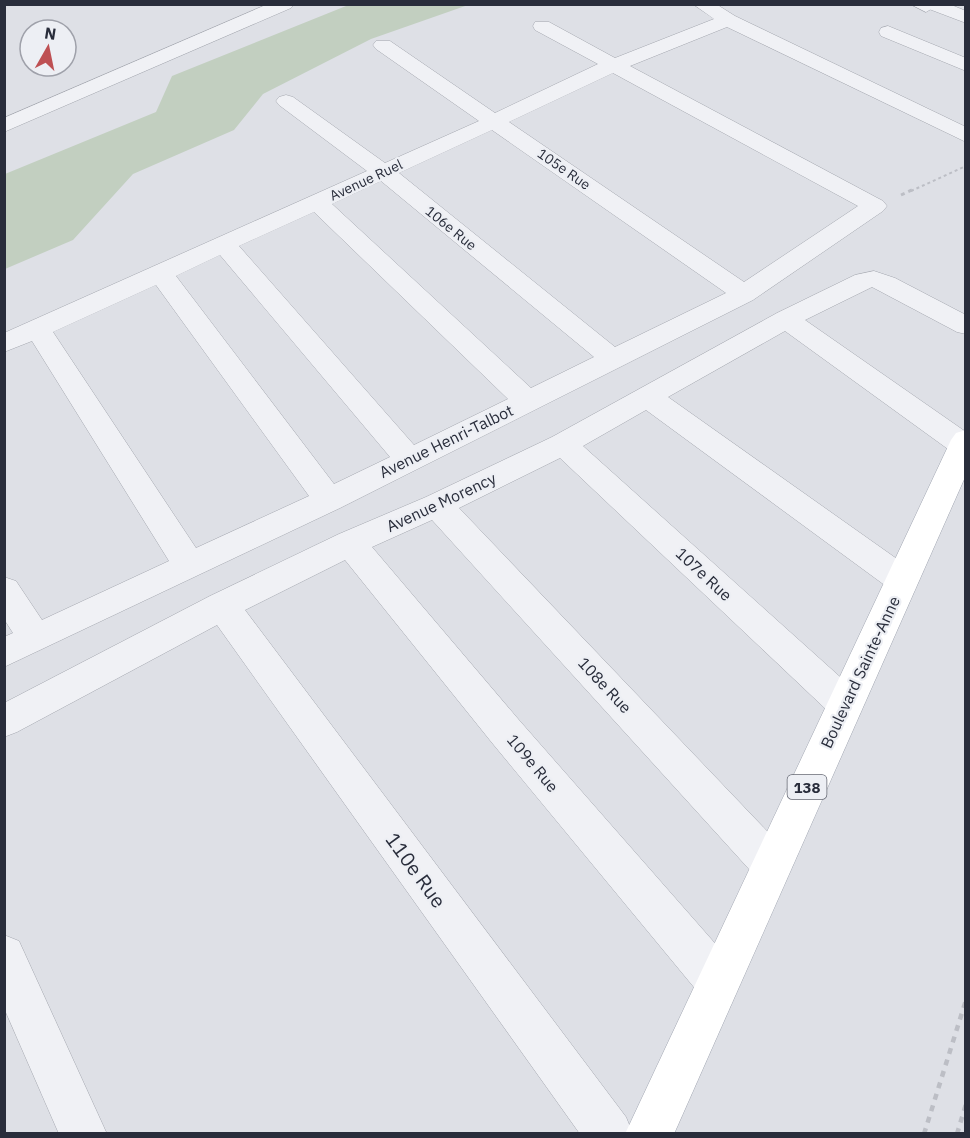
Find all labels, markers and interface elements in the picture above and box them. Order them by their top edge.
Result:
north arrow [18,18,78,78]
text: N [43,22,58,44]
street label: 105e Rue [534,144,594,194]
street label: Avenue Ruel [327,155,406,205]
street label: 106e Rue [422,202,481,254]
street label: Avenue Henri-Talbot [376,400,516,482]
street label: Avenue Morency [383,468,499,536]
street label: 107e Rue [672,543,736,605]
street label: Boulevard Sainte-Anne [816,593,904,751]
street label: 108e Rue [574,653,636,717]
street label: 109e Rue [503,730,563,796]
road number: 138 [788,775,826,799]
street label: 110e Rue [380,827,452,913]

